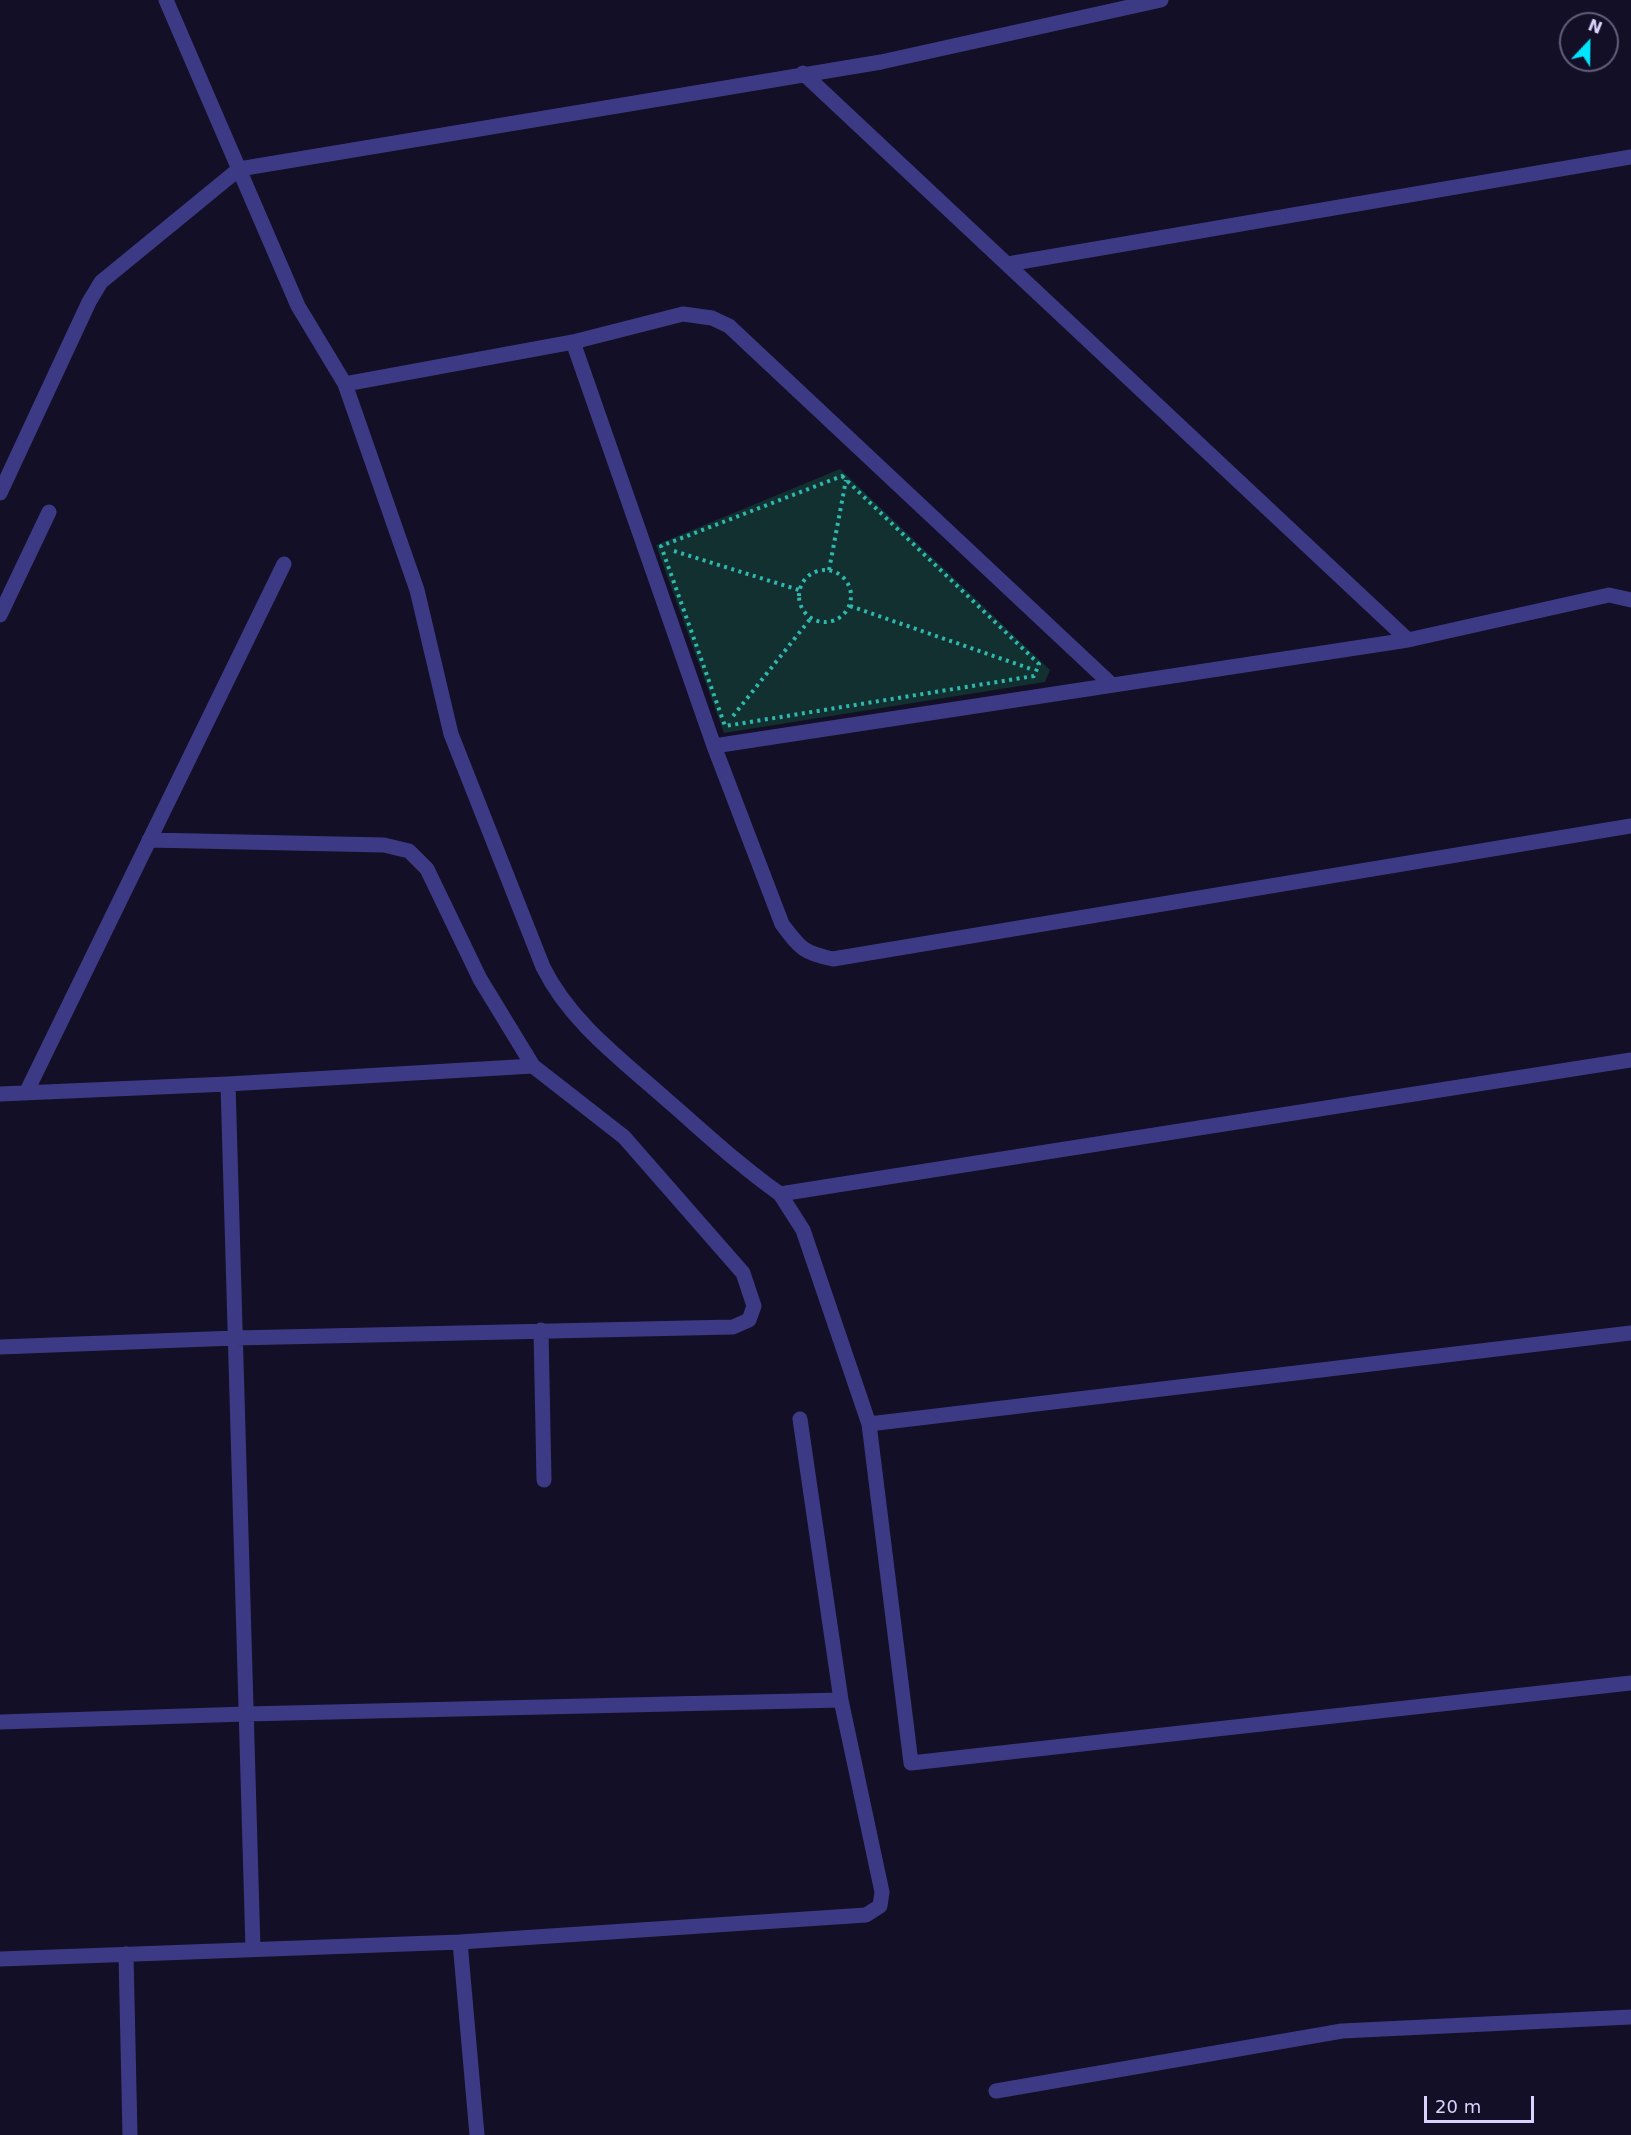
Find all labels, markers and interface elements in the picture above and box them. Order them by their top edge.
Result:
north arrow [1559,12,1619,72]
text: N [1585,15,1605,38]
scale bar [1427,2084,1536,2122]
text: 20 m [1435,2096,1481,2117]

